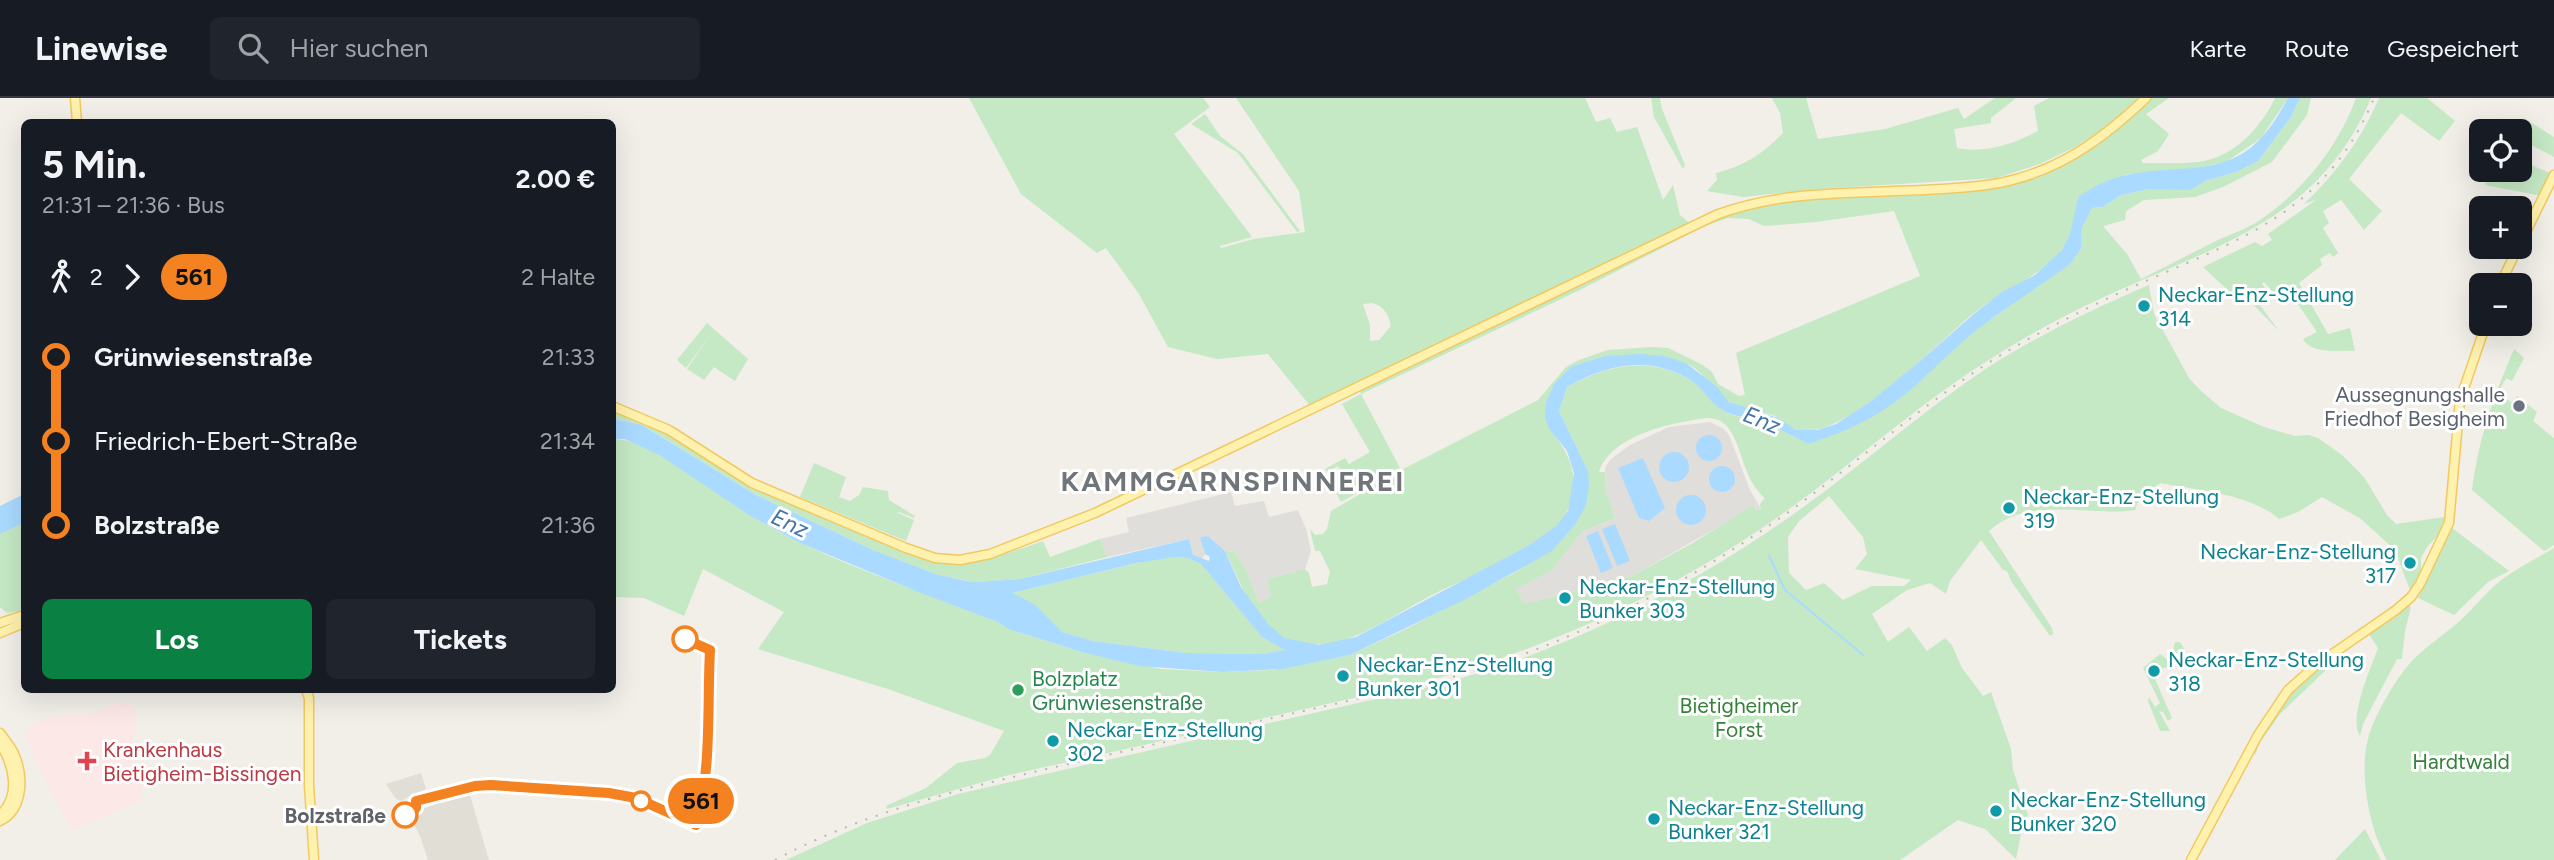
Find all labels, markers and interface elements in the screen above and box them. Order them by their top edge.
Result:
search box [210,17,700,80]
text: Linewise [35,29,168,68]
icon: search [234,29,272,67]
text: Hier suchen [290,32,428,64]
text: Karte [2190,34,2246,63]
text: Route [2284,34,2349,63]
text: Gespeichert [2387,34,2519,63]
map controls [2469,119,2532,336]
button: locate [2469,119,2532,182]
text: 5 Min. [42,142,147,188]
text: 2.00 € [516,163,595,195]
text: 21:31 – 21:36 · Bus [42,191,225,219]
button: + [2469,196,2532,259]
icon: walk [42,258,80,296]
icon: forward [113,258,151,296]
text: 561 [175,262,213,291]
text: 2 [90,263,103,291]
text: 2 Halte [521,263,595,291]
button: − [2469,273,2532,336]
place label: Neckar-Enz-Stellung 314 [2158,282,2354,331]
marker: Neckar-Enz-Stellung 314 [2136,298,2152,314]
text: Grünwiesenstraße [94,341,313,373]
text: 21:33 [542,343,595,371]
place label: Aussegnungshalle Friedhof Besigheim [2324,382,2505,431]
marker: Aussegnungshalle Friedhof Besigheim [2511,398,2527,414]
water label: Enz [1739,400,1785,440]
text: Friedrich-Ebert-Straße [94,425,357,457]
text: 21:34 [540,427,595,455]
district label: KAMMGARNSPINNEREI [1061,464,1405,498]
place label: Neckar-Enz-Stellung 319 [2023,484,2219,533]
marker: Neckar-Enz-Stellung 319 [2001,500,2017,516]
water label: Enz [767,502,814,544]
text: Bolzstraße [94,509,220,541]
text: 21:36 [541,511,595,539]
place label: Neckar-Enz-Stellung 317 [2200,539,2396,588]
marker: Neckar-Enz-Stellung 317 [2402,555,2418,571]
place label: Neckar-Enz-Stellung Bunker 303 [1579,574,1775,623]
marker: Neckar-Enz-Stellung Bunker 303 [1557,590,1573,606]
button: Los [42,599,312,679]
button: Tickets [326,599,595,679]
unlabelled marker [672,626,698,652]
place label: Neckar-Enz-Stellung 318 [2168,647,2364,696]
place label: Neckar-Enz-Stellung Bunker 301 [1357,652,1553,701]
marker: Neckar-Enz-Stellung 318 [2146,663,2162,679]
place label: Bolzplatz Grünwiesenstraße [1032,666,1203,715]
marker: Neckar-Enz-Stellung Bunker 301 [1335,668,1351,684]
marker: Bolzplatz Grünwiesenstraße [1010,682,1026,698]
park label: Bietigheimer Forst [1680,693,1798,742]
place label: Neckar-Enz-Stellung 302 [1067,717,1263,766]
marker: Neckar-Enz-Stellung 302 [1045,733,1061,749]
place label: Krankenhaus Bietigheim-Bissingen [103,737,301,786]
park label: Hardtwald [2412,749,2510,774]
marker: Krankenhaus Bietigheim-Bissingen [77,751,97,771]
line badge: 561 [661,778,741,824]
text: 561 [682,786,720,815]
place label: Neckar-Enz-Stellung Bunker 320 [2010,787,2206,836]
unlabelled marker [631,791,651,811]
place label: Neckar-Enz-Stellung Bunker 321 [1668,795,1864,844]
marker: Bolzstraße [392,802,418,828]
place label: Bolzstraße [284,803,386,828]
marker: Neckar-Enz-Stellung Bunker 320 [1988,803,2004,819]
marker: Neckar-Enz-Stellung Bunker 321 [1646,811,1662,827]

